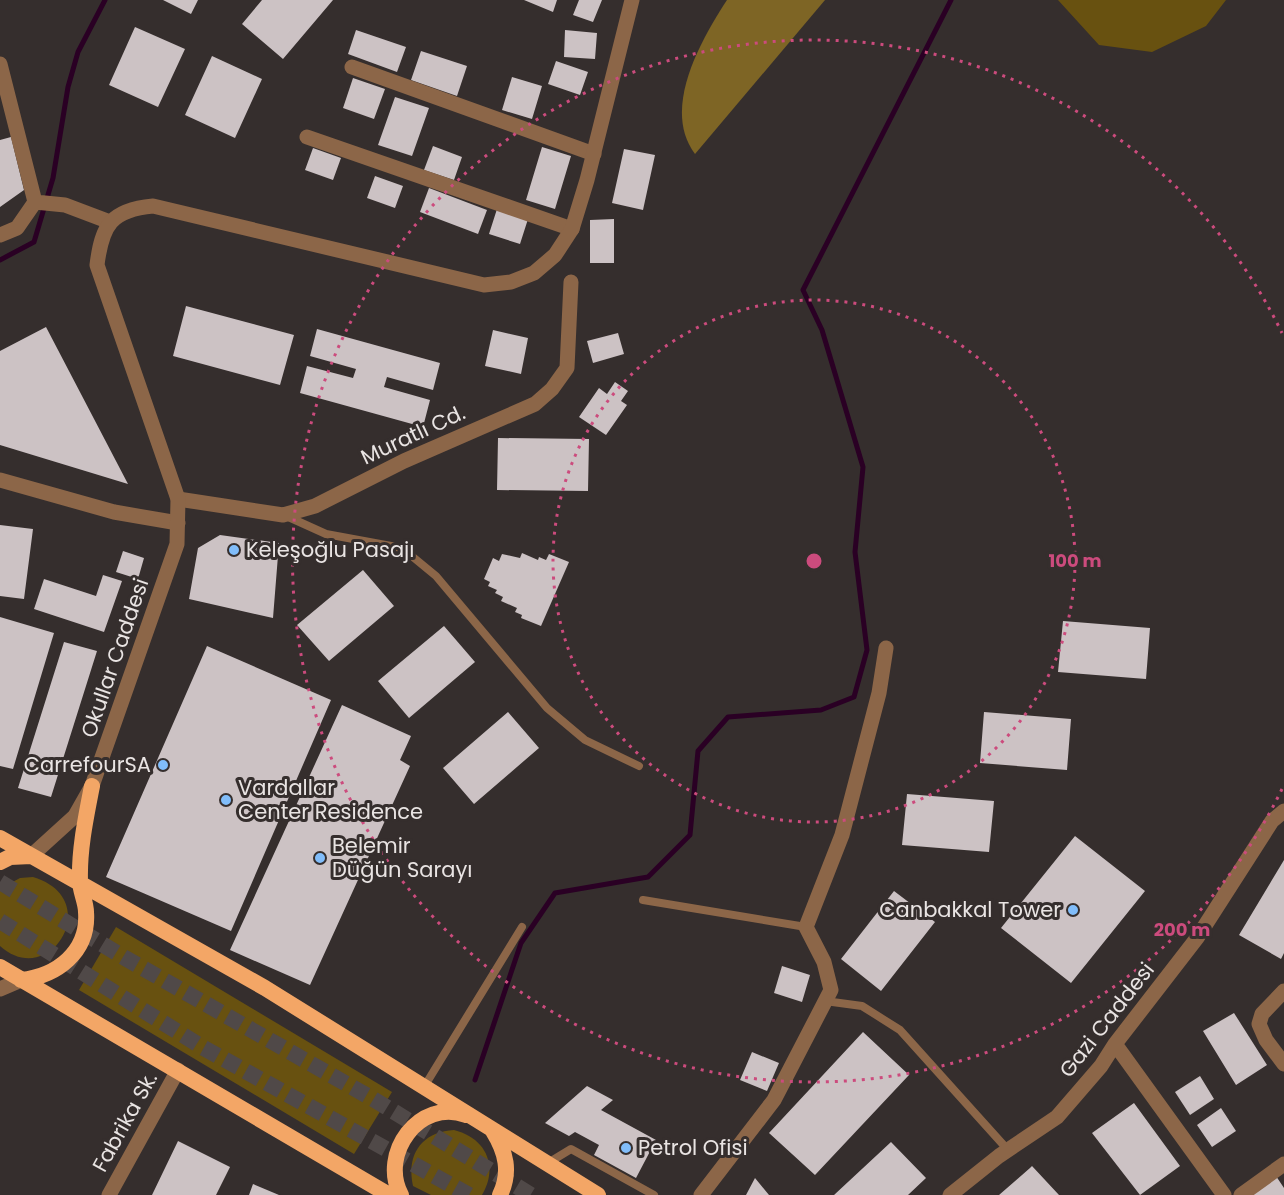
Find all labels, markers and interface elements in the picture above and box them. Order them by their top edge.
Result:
street label: Muratlı Cd. [356,398,470,471]
place label: Keleşoğlu Pasajı [246,535,414,564]
marker: Keleşoğlu Pasajı [227,543,241,557]
text: 100 m [1048,548,1102,573]
centre of rings [804,551,824,571]
street label: Okullar Caddesi [74,574,155,741]
place label: CarrefourSA [24,750,151,779]
marker: CarrefourSA [156,758,170,772]
place label: Vardallar Center Residence [238,773,423,826]
marker: Vardallar Center Residence [219,793,233,807]
place label: Belemir Düğün Sarayı [332,831,473,884]
marker: Belemir Düğün Sarayı [313,851,327,865]
place label: Canbakkal Tower [879,895,1061,924]
marker: Canbakkal Tower [1066,903,1080,917]
text: 200 m [1154,917,1210,942]
street label: Gazi Caddesi [1052,956,1161,1083]
street label: Fabrika Sk. [85,1067,164,1177]
place label: Petrol Ofisi [638,1133,748,1162]
marker: Petrol Ofisi [619,1141,633,1155]

